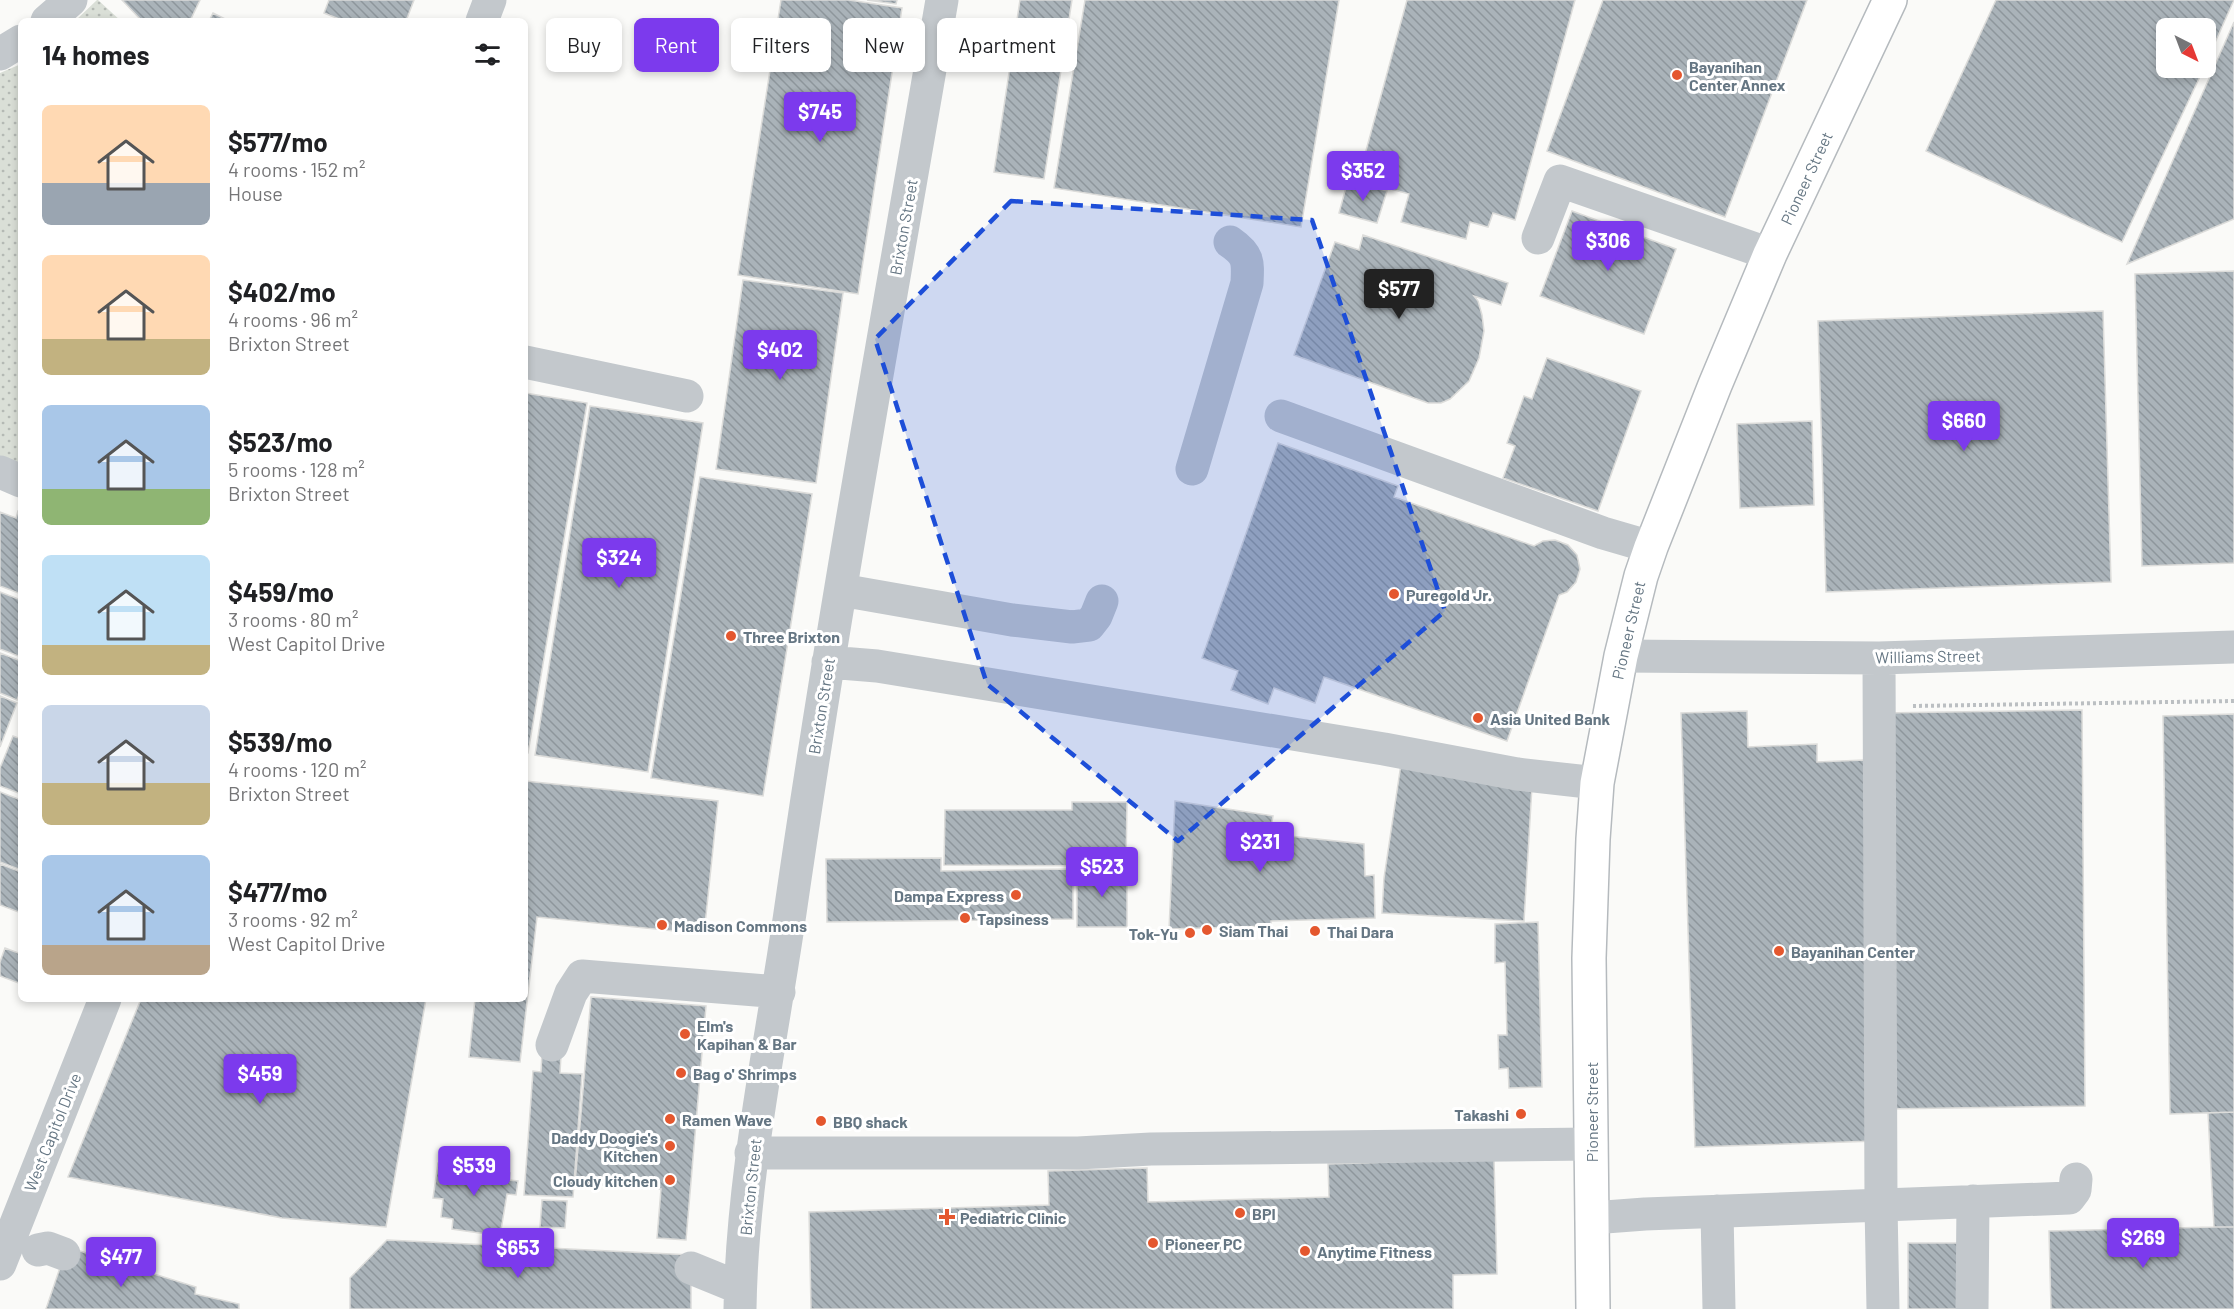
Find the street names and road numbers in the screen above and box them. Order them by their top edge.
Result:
street label: Pioneer Street [1776,128,1836,228]
street label: Brixton Street [885,177,921,277]
street label: Pioneer Street [1607,579,1649,681]
street label: Williams Street [1875,646,1981,666]
street label: Brixton Street [804,656,838,756]
street label: Pioneer Street [1582,1062,1601,1162]
street label: West Capitol Drive [20,1070,84,1194]
street label: Brixton Street [735,1138,765,1236]

